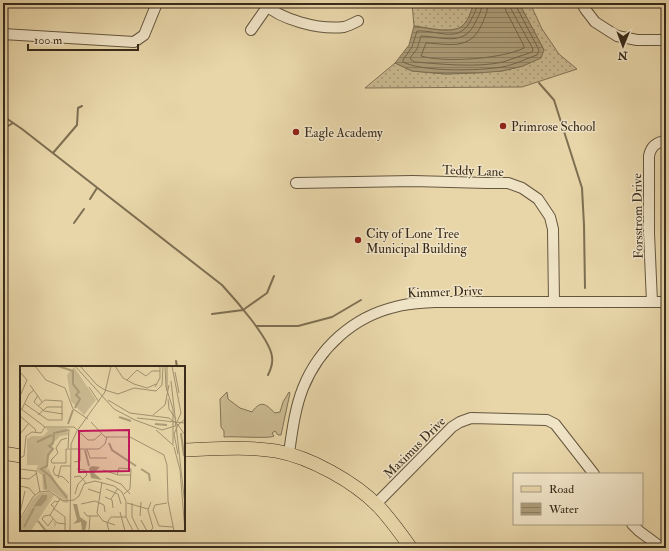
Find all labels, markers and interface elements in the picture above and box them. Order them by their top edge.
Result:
scale bar [28,26,138,52]
north arrow [603,26,643,66]
text: 100 m [34,33,63,48]
text: N [617,49,629,62]
place label: Primrose School [511,119,596,135]
marker: Primrose School [498,121,508,131]
place label: Eagle Academy [304,125,383,142]
marker: Eagle Academy [291,127,301,137]
street label: Teddy Lane [442,162,505,181]
street label: Forsstrom Drive [629,172,647,259]
place label: City of Lone Tree Municipal Building [366,226,467,258]
marker: City of Lone Tree Municipal Building [353,235,363,245]
street label: Kimmer Drive [407,283,484,301]
inset map [20,366,185,531]
street label: Maximus Drive [381,413,449,482]
legend [513,473,643,525]
text: Road [549,482,574,497]
text: Water [548,502,579,517]

